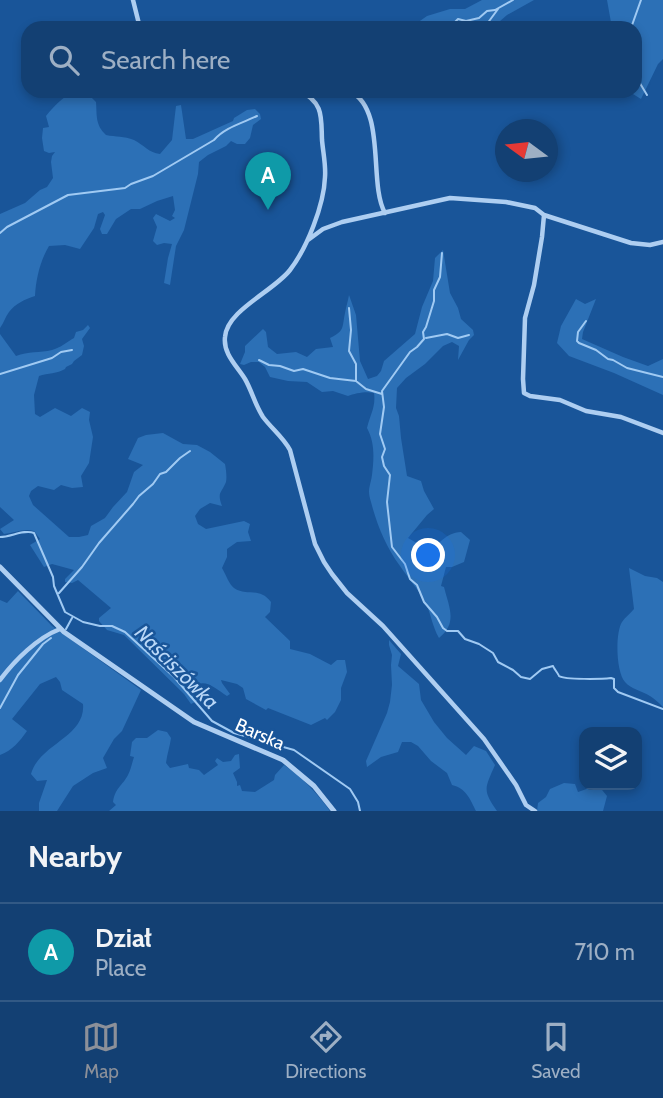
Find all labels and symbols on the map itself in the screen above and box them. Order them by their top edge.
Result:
north arrow [495,119,558,182]
pin: A [245,152,291,210]
your location [411,538,445,572]
water label: Naściszówka [130,620,224,714]
street label: Barska [232,713,288,755]

